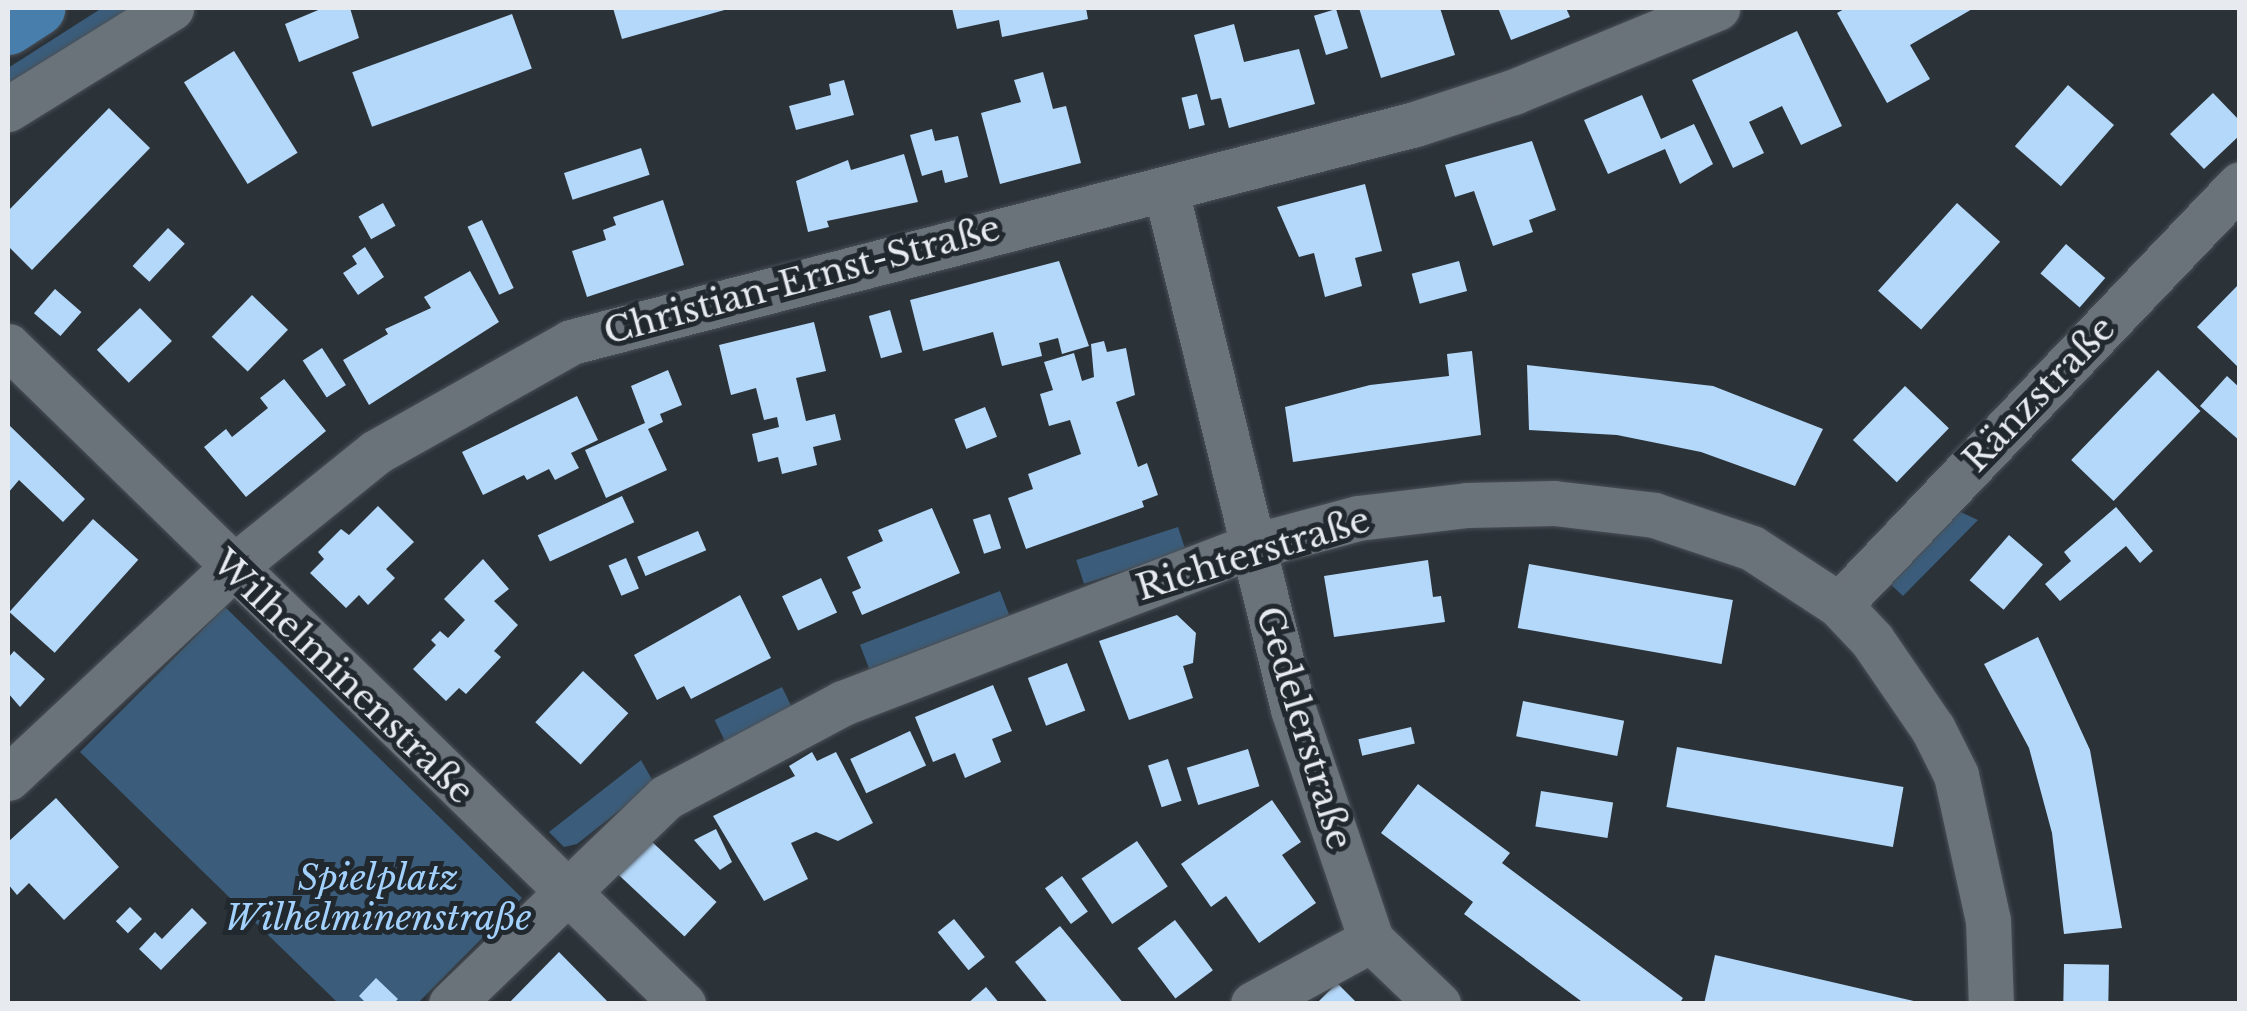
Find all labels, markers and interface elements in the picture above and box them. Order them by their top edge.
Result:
street label: Christian-Ernst-Straße [599,207,1005,353]
street label: Ränzstraße [1955,308,2123,480]
street label: Richterstraße [1131,499,1375,609]
street label: Wilhelminenstraße [204,541,482,813]
street label: Gedelerstraße [1247,602,1361,854]
park label: Spielplatz Wilhelminenstraße [224,857,532,939]

